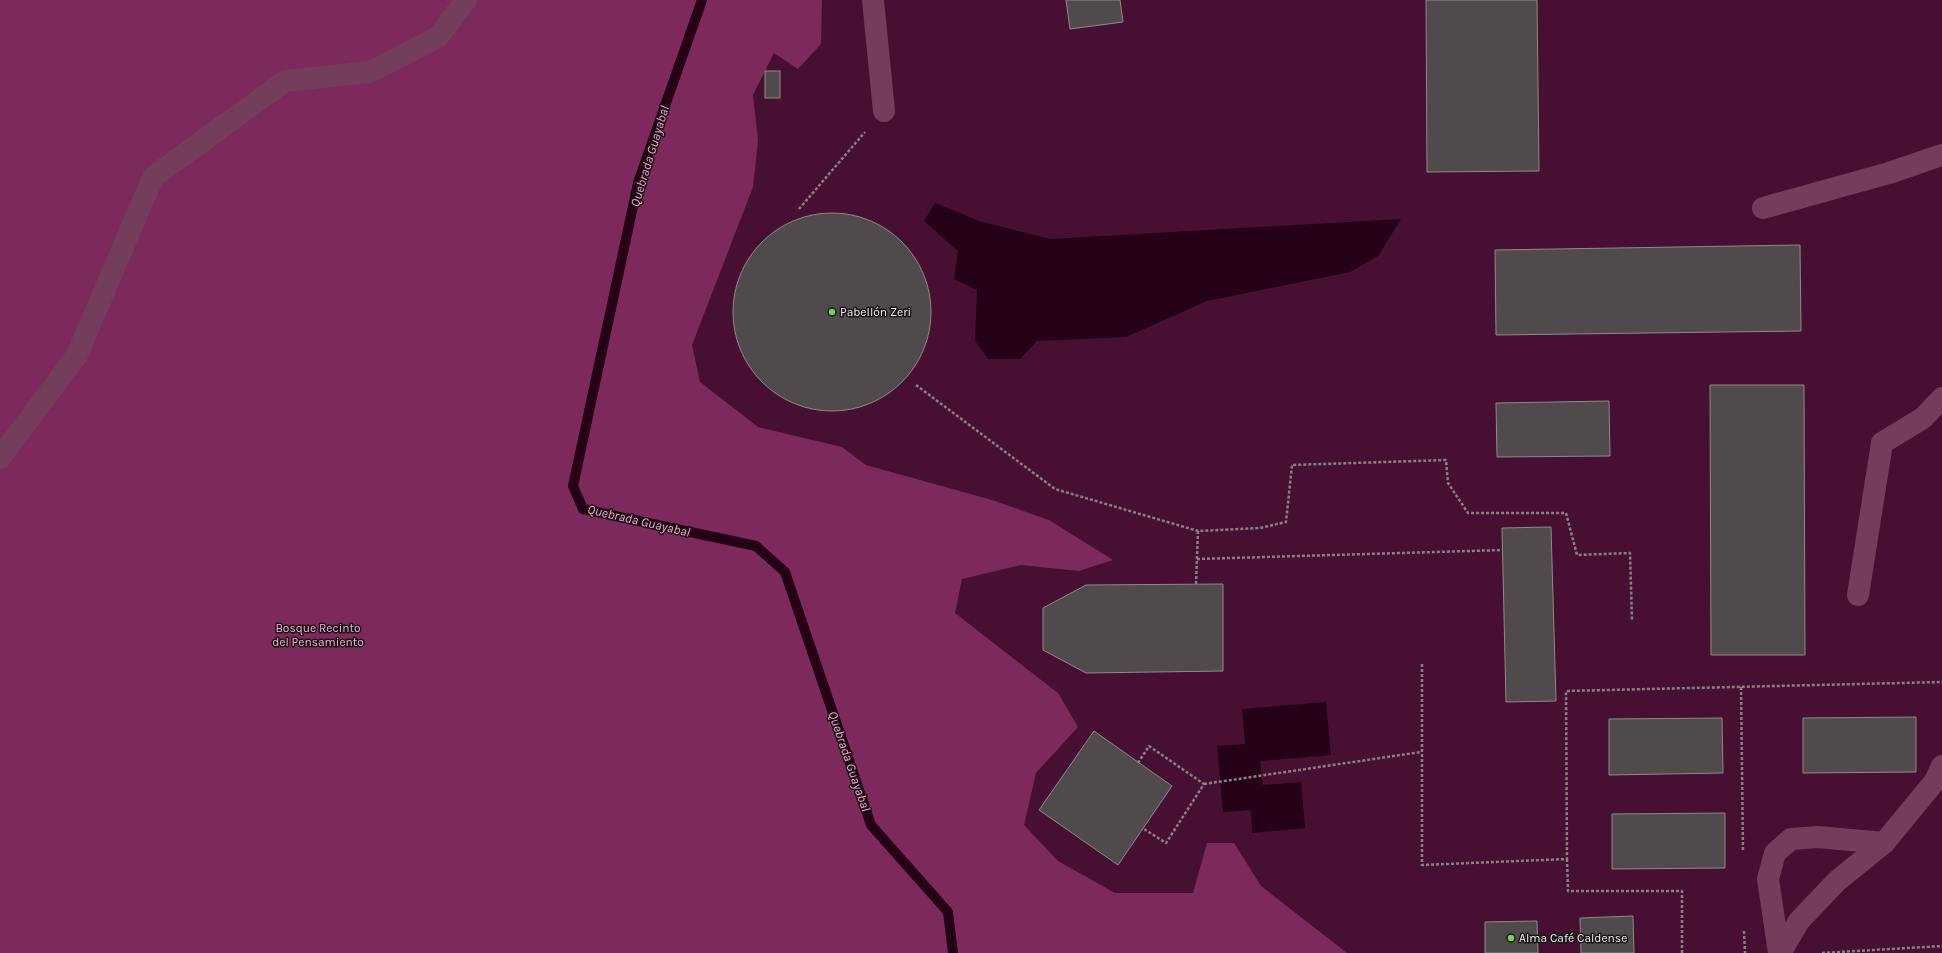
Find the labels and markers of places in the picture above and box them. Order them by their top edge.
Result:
place label: Pabellón Zeri [840,305,911,319]
marker: Pabellón Zeri [827,307,837,317]
place label: Alma Café Caldense [1519,931,1627,945]
marker: Alma Café Caldense [1506,933,1516,943]

